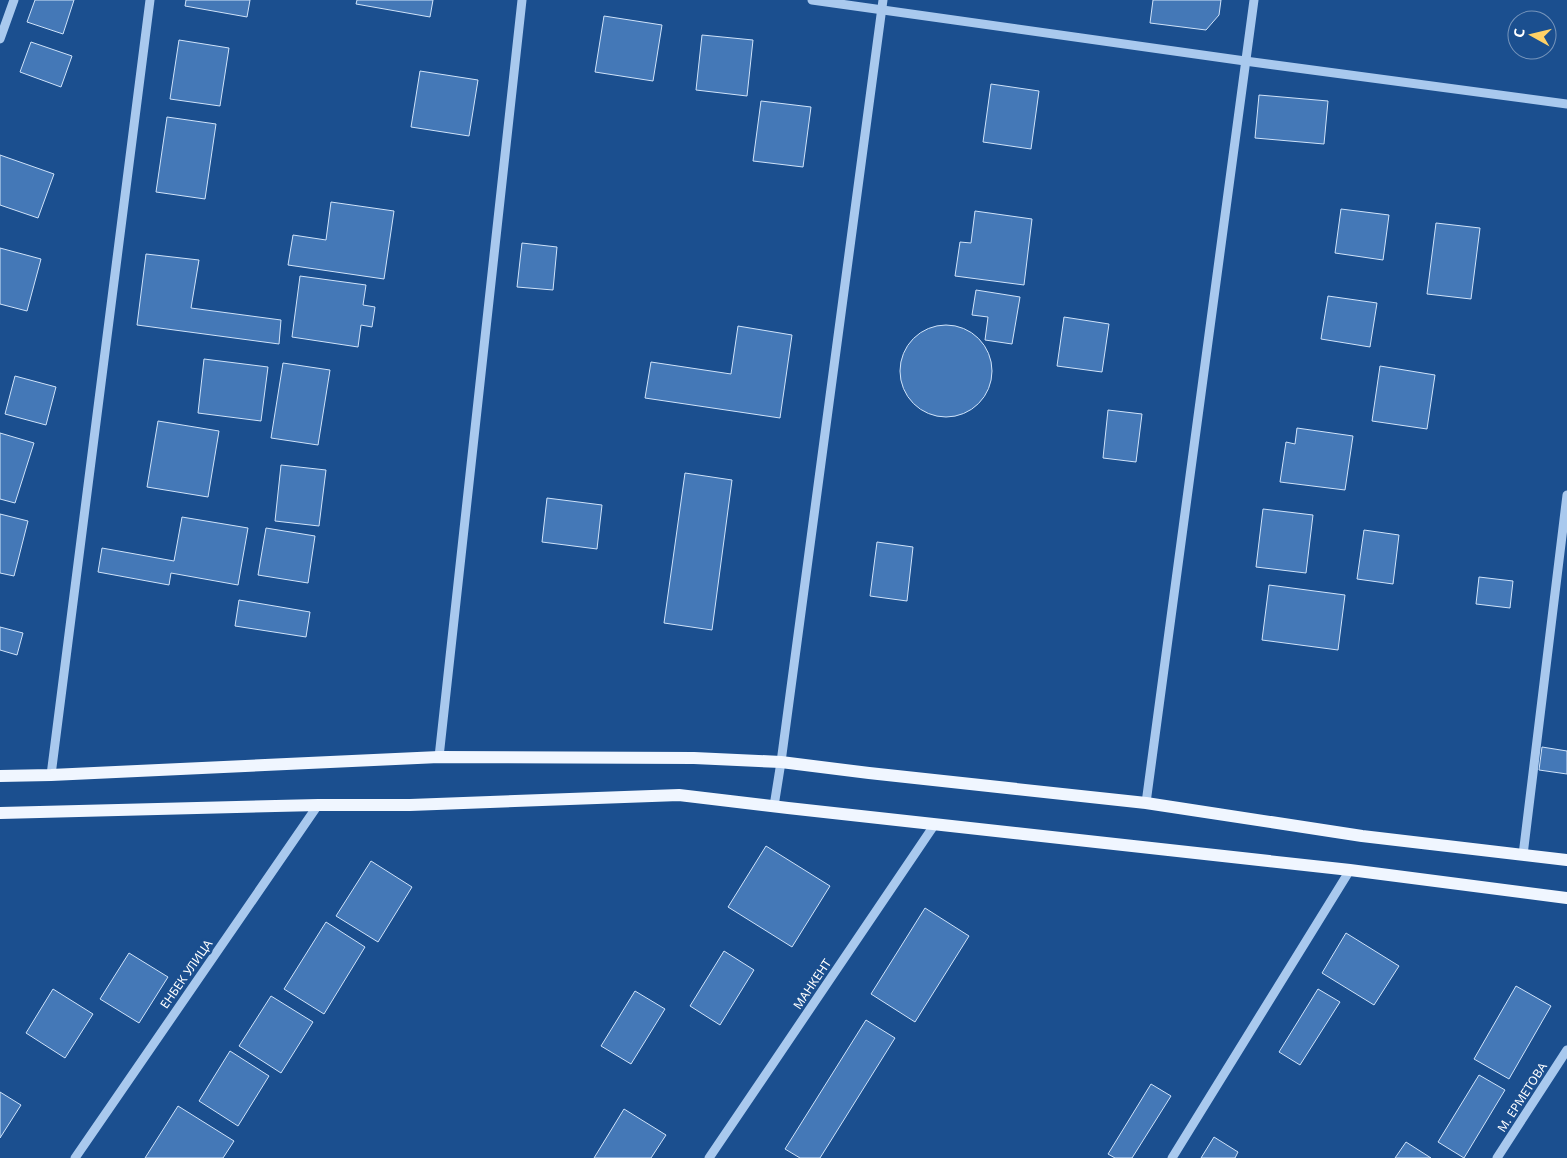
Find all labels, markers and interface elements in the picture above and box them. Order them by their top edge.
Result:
north arrow [1507,10,1557,60]
text: С [1509,27,1529,39]
street label: ЕНБЕК УЛИЦА [156,936,216,1012]
street label: МАНКЕНТ [789,955,835,1012]
street label: М. ЕРМЕТОВА [1493,1059,1551,1135]

